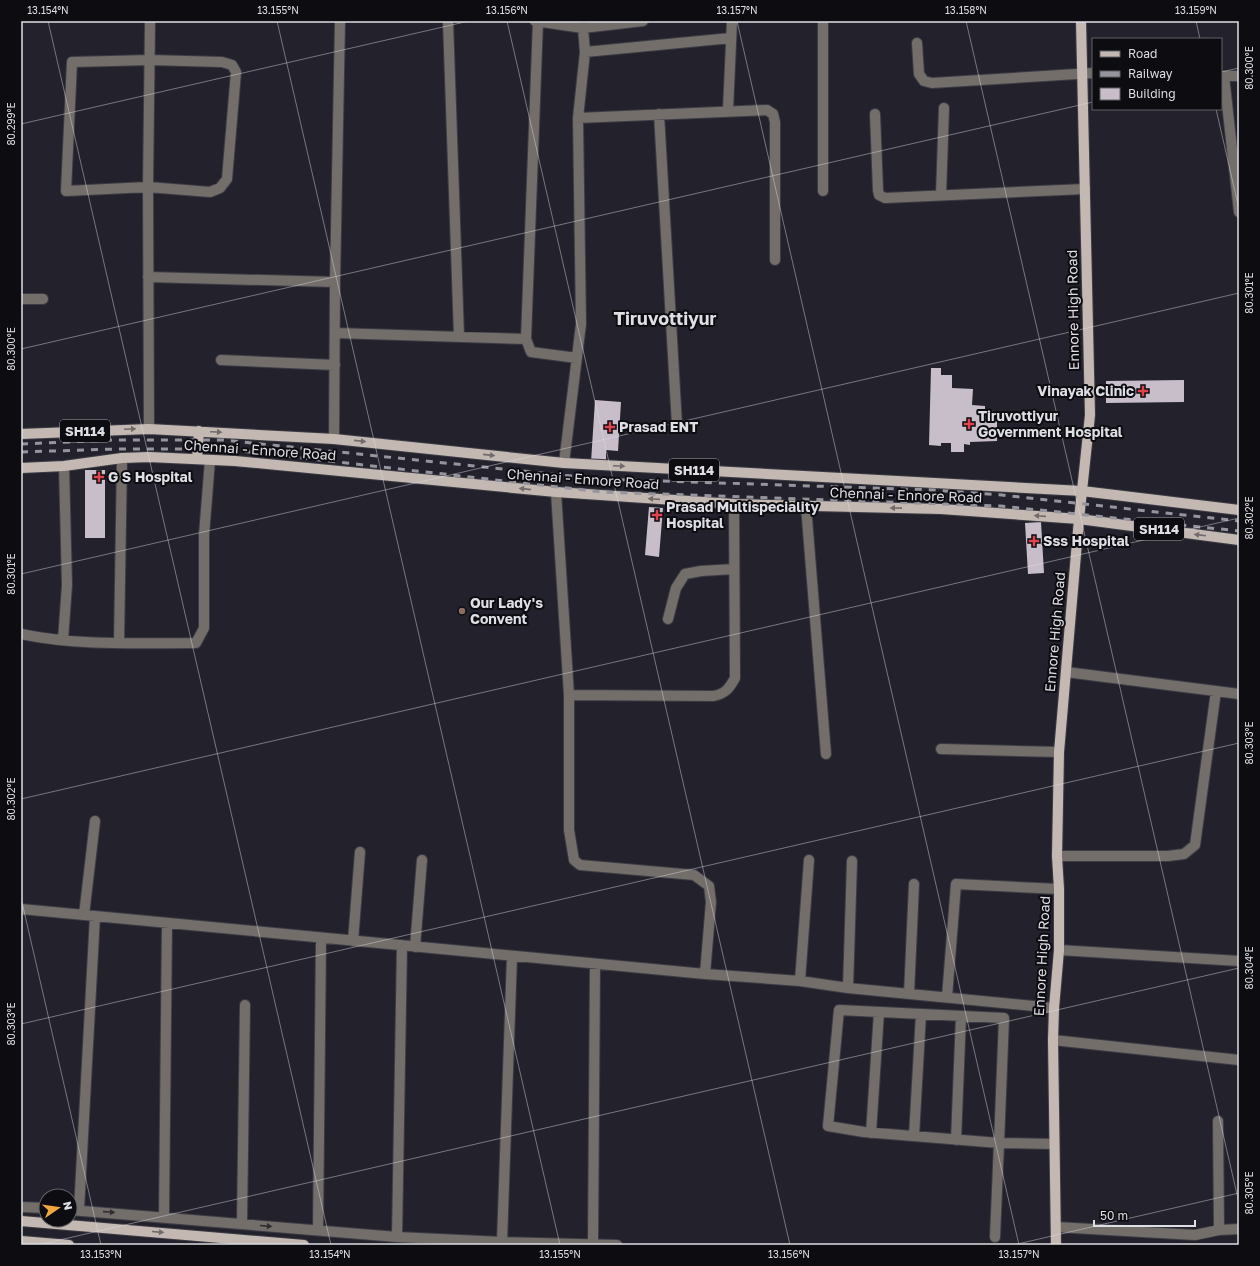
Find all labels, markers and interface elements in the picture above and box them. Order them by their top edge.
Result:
text: 13.154°N [27,4,69,16]
text: 13.155°N [257,4,299,16]
text: 13.156°N [486,4,528,16]
text: 13.157°N [716,4,758,16]
text: 13.158°N [945,4,987,16]
text: 13.159°N [1175,4,1217,16]
legend [1092,38,1222,110]
text: Road [1128,46,1157,61]
text: 80.300°E [1243,46,1255,90]
text: Railway [1128,66,1173,81]
text: Building [1128,86,1176,101]
text: 80.299°E [5,102,17,146]
street label: Ennore High Road [1063,250,1082,370]
text: 80.301°E [1243,272,1255,314]
district label: Tiruvottiyur [613,307,717,329]
text: 80.300°E [5,327,17,371]
place label: Vinayak Clinic [1037,382,1134,399]
marker: Vinayak Clinic [1137,385,1149,397]
place label: Tiruvottiyur Government Hospital [978,407,1123,440]
place label: Prasad ENT [619,418,698,435]
marker: Tiruvottiyur Government Hospital [963,418,975,430]
road number: SH114 [60,420,110,442]
marker: Prasad ENT [604,421,616,433]
one-way arrow [124,426,136,433]
one-way arrow [210,429,222,436]
street label: Chennai - Ennore Road [183,436,337,463]
one-way arrow [354,438,366,445]
one-way arrow [483,452,495,459]
road number: SH114 [669,459,719,481]
one-way arrow [612,463,625,470]
street label: Chennai - Ennore Road [506,465,660,492]
place label: G S Hospital [108,468,193,485]
marker: G S Hospital [93,471,105,483]
street label: Chennai - Ennore Road [829,483,983,506]
one-way arrow [519,486,531,492]
one-way arrow [648,495,660,502]
text: 80.302°E [1243,496,1255,540]
place label: Prasad Multispeciality Hospital [666,498,819,531]
one-way arrow [889,505,902,511]
marker: Prasad Multispeciality Hospital [651,509,663,521]
one-way arrow [1034,513,1046,520]
road number: SH114 [1134,518,1184,540]
place label: Sss Hospital [1043,532,1130,549]
one-way arrow [1194,532,1206,538]
marker: Sss Hospital [1028,535,1040,547]
text: 80.301°E [5,553,17,595]
street label: Ennore High Road [1041,571,1068,693]
place label: Our Lady's Convent [470,594,543,627]
marker: Our Lady's Convent [457,606,467,616]
text: 80.303°E [1243,721,1255,765]
text: 80.302°E [5,777,17,821]
street label: Ennore High Road [1030,895,1053,1017]
text: 80.304°E [1243,947,1255,989]
text: 80.303°E [5,1002,17,1046]
text: 80.305°E [1243,1171,1255,1215]
north arrow [38,1188,78,1228]
text: N [61,1200,76,1211]
scale bar [1094,1202,1195,1228]
text: 50 m [1100,1208,1128,1223]
one-way arrow [103,1209,115,1216]
one-way arrow [260,1222,272,1229]
one-way arrow [152,1229,164,1236]
text: 13.153°N [80,1248,122,1260]
text: 13.154°N [309,1248,351,1260]
text: 13.155°N [539,1248,581,1260]
text: 13.156°N [768,1248,810,1260]
text: 13.157°N [998,1248,1040,1260]

